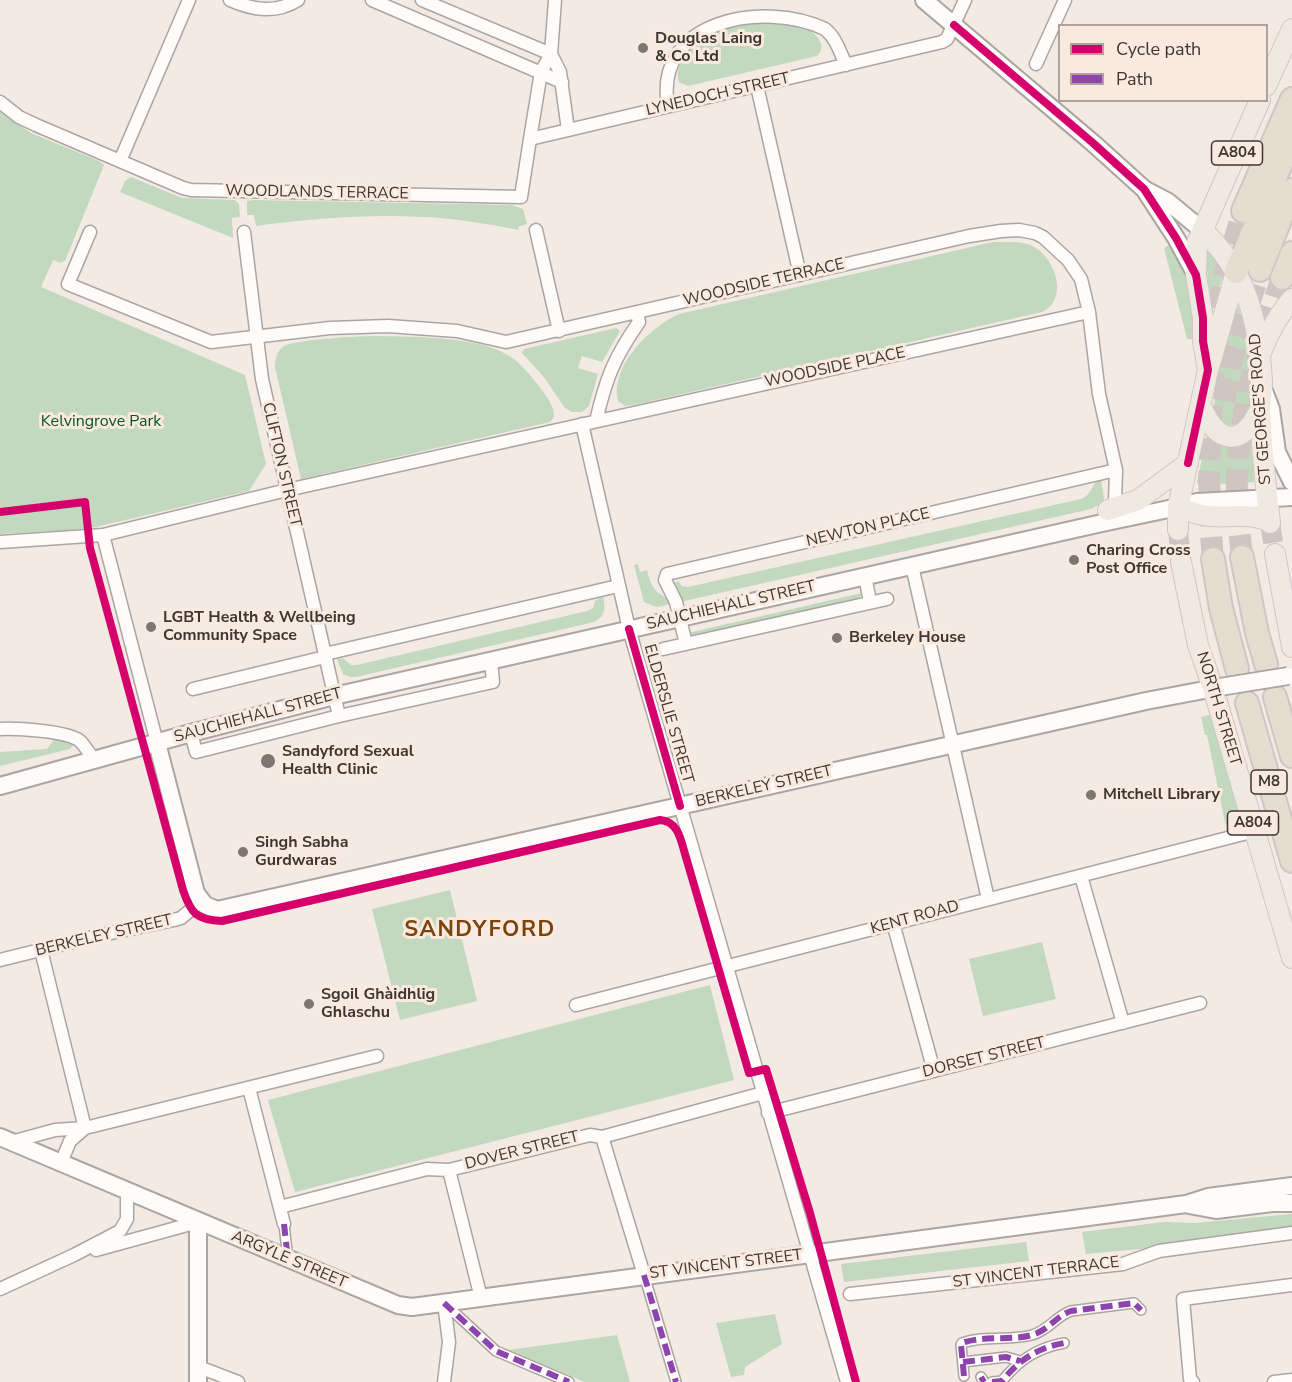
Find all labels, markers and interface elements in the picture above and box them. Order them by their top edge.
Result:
legend [1058,24,1268,102]
place label: Douglas Laing & Co Ltd [655,29,762,67]
text: Cycle path [1116,37,1201,61]
marker: Douglas Laing & Co Ltd [636,41,650,55]
text: Path [1116,67,1153,91]
street label: LYNEDOCH STREET [644,69,792,121]
road number: A804 [1212,141,1262,165]
street label: WOODLANDS TERRACE [225,182,409,204]
street label: WOODSIDE TERRACE [682,255,846,311]
street label: ST GEORGE'S ROAD [1246,333,1276,485]
street label: WOODSIDE PLACE [763,344,907,392]
street label: CLIFTON STREET [257,401,305,529]
park label: Kelvingrove Park [41,412,161,432]
street label: NEWTON PLACE [804,504,932,552]
place label: Charing Cross Post Office [1086,541,1191,579]
marker: Charing Cross Post Office [1067,553,1081,567]
street label: SAUCHIEHALL STREET [645,577,817,635]
place label: LGBT Health & Wellbeing Community Space [163,608,356,646]
marker: LGBT Health & Wellbeing Community Space [144,620,158,634]
place label: Berkeley House [849,628,966,648]
marker: Berkeley House [830,631,844,645]
street label: ELDERSLIE STREET [639,642,697,786]
street label: NORTH STREET [1192,650,1244,768]
street label: SAUCHIEHALL STREET [172,684,344,748]
place label: Sandyford Sexual Health Clinic [282,742,414,780]
marker: Sandyford Sexual Health Clinic [259,752,277,770]
street label: BERKELEY STREET [694,762,834,812]
road number: M8 [1251,770,1287,794]
place label: Mitchell Library [1103,785,1220,805]
marker: Mitchell Library [1084,788,1098,802]
road number: A804 [1228,811,1278,835]
place label: Singh Sabha Gurdwaras [255,833,348,871]
marker: Singh Sabha Gurdwaras [236,845,250,859]
street label: KENT ROAD [868,897,962,939]
street label: BERKELEY STREET [34,911,174,961]
district label: SANDYFORD [404,918,556,944]
place label: Sgoil Ghàidhlig Ghlaschu [321,985,435,1023]
marker: Sgoil Ghàidhlig Ghlaschu [302,997,316,1011]
street label: DORSET STREET [921,1033,1047,1083]
street label: DOVER STREET [463,1128,581,1174]
street label: ARGYLE STREET [228,1227,350,1293]
street label: ST VINCENT STREET [648,1246,804,1284]
street label: ST VINCENT TERRACE [952,1253,1120,1293]

